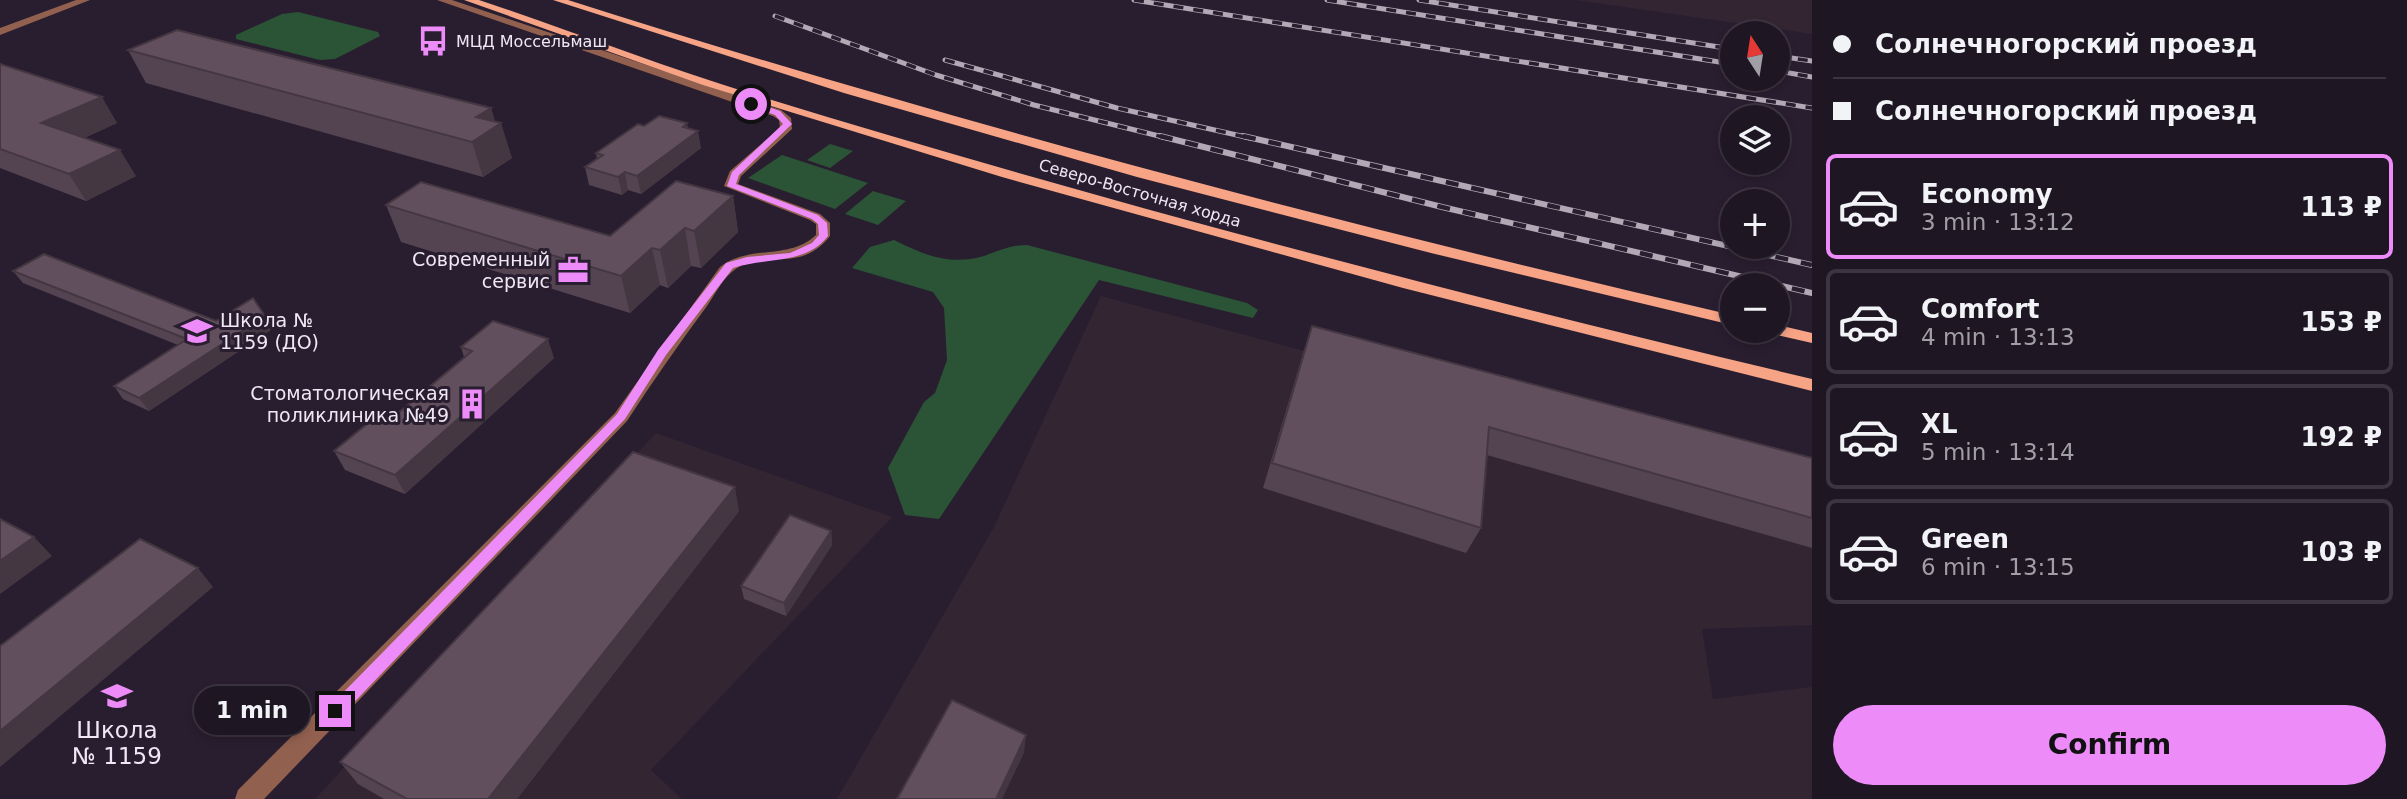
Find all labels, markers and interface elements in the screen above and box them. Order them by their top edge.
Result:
north arrow [1720,21,1790,91]
map controls [1720,21,1790,343]
bus stop icon: МЦД Моссельмаш [416,24,450,58]
text: Солнечногорский проезд [1875,29,2257,59]
place label: МЦД Моссельмаш [456,32,607,51]
route start [735,88,767,120]
text: Солнечногорский проезд [1875,96,2257,126]
button: layers [1720,105,1790,175]
street label: Северо-Восточная хорда [1037,155,1243,231]
icon: car [1837,175,1900,238]
text: Economy [1921,179,2052,209]
button: + [1720,189,1790,259]
text: 113 ₽ [2301,192,2382,222]
text: 3 min · 13:12 [1921,209,2075,235]
place label: Современный сервис [412,248,550,292]
office icon: Современный сервис [556,253,590,287]
button: − [1720,273,1790,343]
icon: car [1837,290,1900,353]
text: Comfort [1921,294,2039,324]
text: 153 ₽ [2301,307,2382,337]
place label: Школа № 1159 (ДО) [220,309,319,353]
school or university icon: Школа № 1159 (ДО) [180,314,214,348]
text: 4 min · 13:13 [1921,324,2075,350]
place label: Стоматологическая поликлиника №49 [250,382,449,426]
building icon: Стоматологическая поликлиника №49 [455,387,489,421]
icon: car [1837,405,1900,468]
text: XL [1921,409,1958,439]
text: 192 ₽ [2301,422,2382,452]
text: 5 min · 13:14 [1921,439,2075,465]
icon: car [1837,520,1900,583]
text: Green [1921,524,2009,554]
text: 103 ₽ [2301,537,2382,567]
text: 6 min · 13:15 [1921,554,2075,580]
school or university icon: Школа № 1159 [100,679,134,713]
callout: 1 min [195,686,310,736]
route end [319,695,351,727]
text: 1 min [216,697,288,723]
button: Confirm [1833,705,2386,785]
place label: Школа № 1159 [72,717,162,769]

